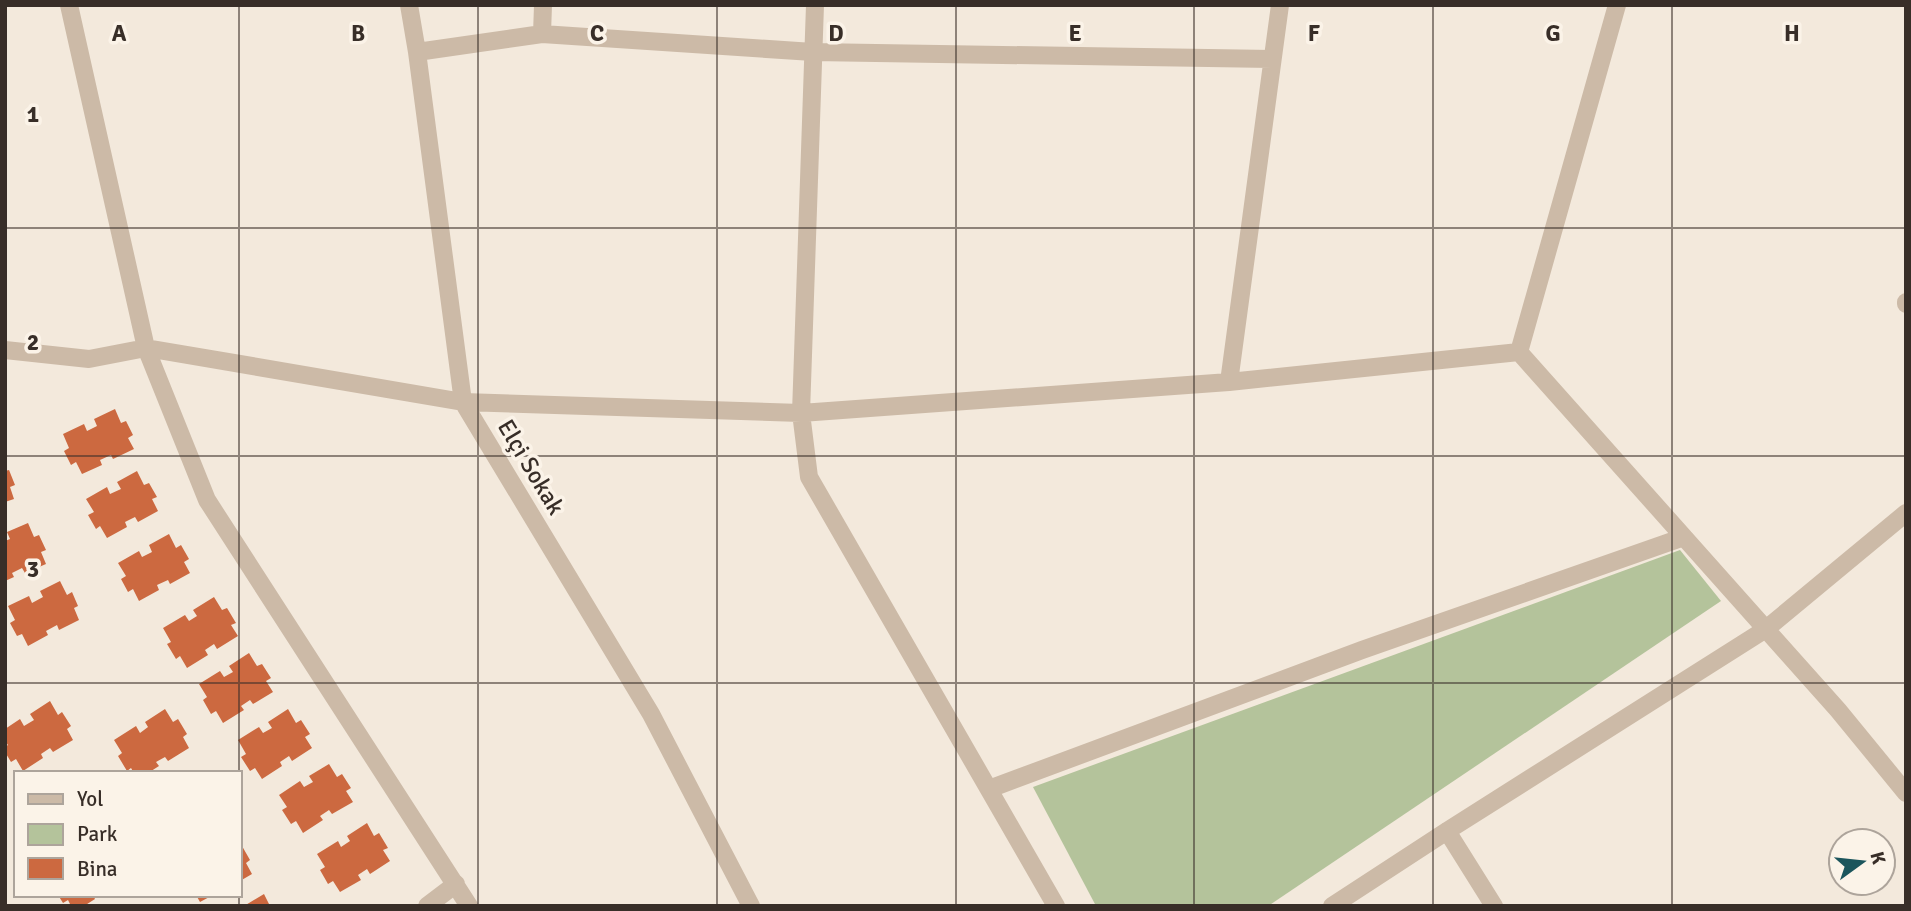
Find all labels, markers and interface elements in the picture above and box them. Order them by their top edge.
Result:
text: A [112,19,127,48]
text: B [351,19,365,48]
text: C [590,19,604,48]
text: D [828,19,844,48]
text: E [1068,19,1082,48]
text: F [1308,19,1320,48]
text: G [1545,19,1561,48]
text: H [1784,19,1800,48]
text: 1 [27,100,39,129]
text: 2 [27,328,39,357]
street label: Elçi Sokak [491,414,571,520]
text: 3 [27,555,39,584]
legend [14,771,242,897]
text: Yol [77,786,103,812]
text: Park [77,821,118,847]
north arrow [1827,827,1897,897]
text: K [1864,849,1891,867]
text: Bina [77,856,118,882]

